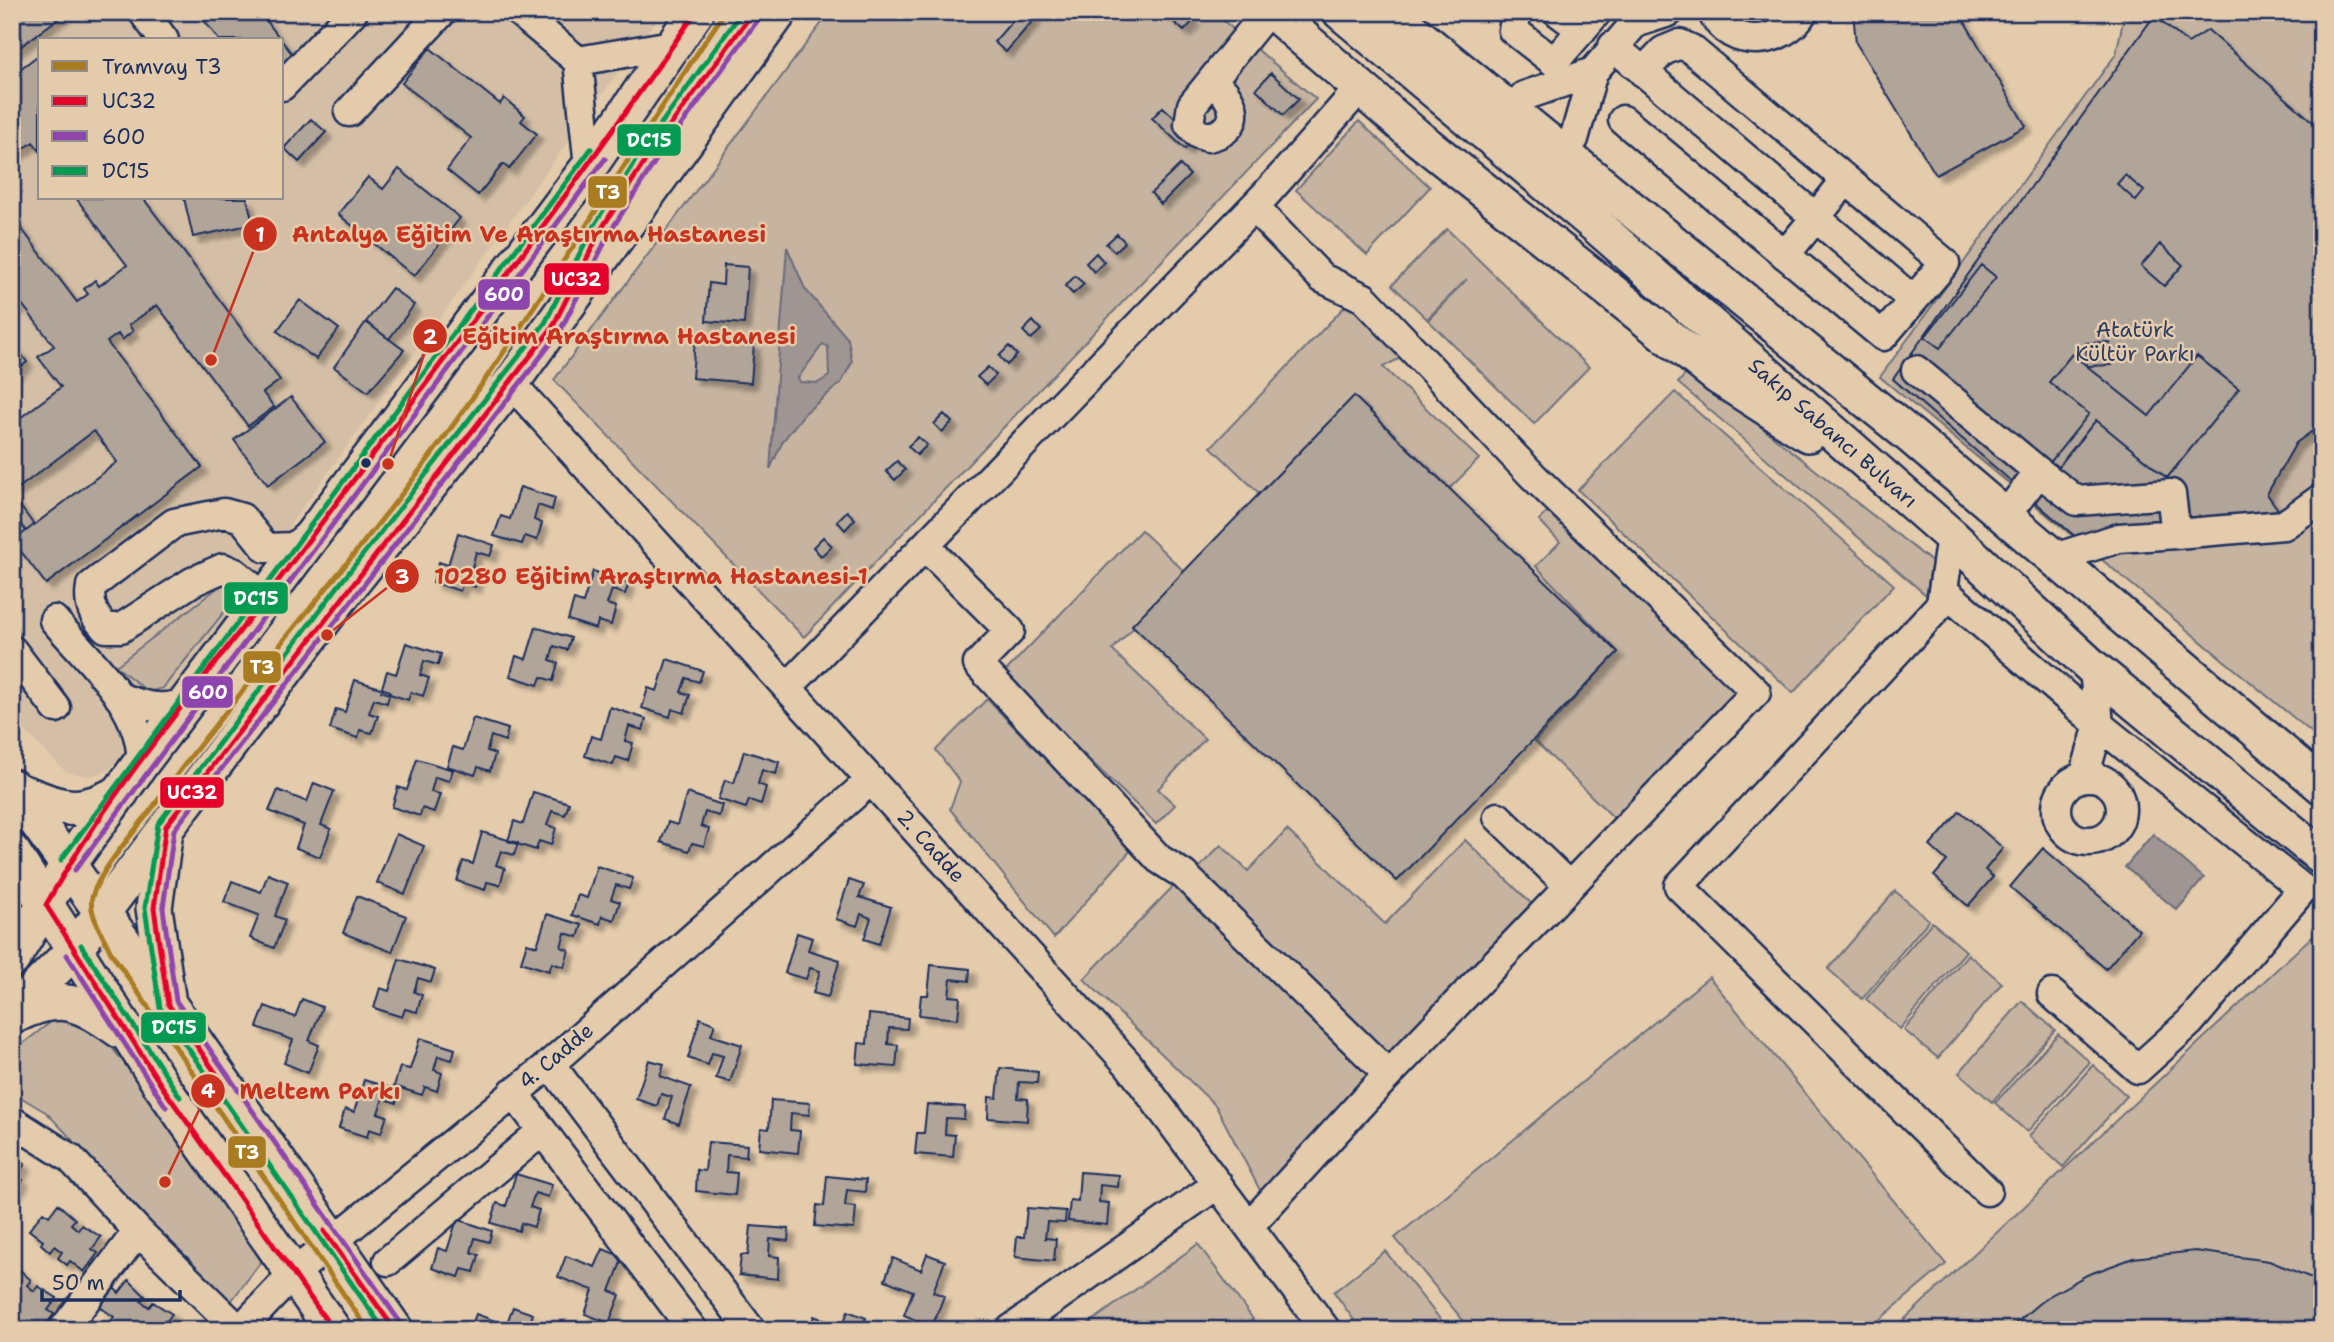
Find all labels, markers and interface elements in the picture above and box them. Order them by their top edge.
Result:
legend [38,38,284,200]
text: Tramvay T3 [102,53,222,81]
text: UC32 [102,87,156,115]
text: 600 [102,123,145,151]
line badge: DC15 [616,123,682,157]
text: DC15 [626,128,672,153]
text: DC15 [102,157,149,185]
line badge: T3 [587,175,628,209]
text: T3 [596,180,620,205]
callout: Antalya Eğitim Ve Araştırma Hastanesi [243,212,780,256]
text: Antalya Eğitim Ve Araştırma Hastanesi [292,219,766,249]
text: 1 [255,221,265,249]
line badge: UC32 [543,262,610,296]
text: UC32 [551,267,601,292]
line badge: 600 [477,278,531,311]
text: 600 [484,282,524,307]
callout: Eğitim Araştırma Hastanesi [413,314,810,358]
park label: Atatürk Kültür Parkı [2075,316,2195,368]
text: Eğitim Araştırma Hastanesi [462,321,796,351]
text: 2 [423,323,438,351]
street label: Sakıp Sabancı Bulvarı [1742,352,1924,514]
unlabelled marker [359,456,373,470]
callout: 10280 Eğitim Araştırma Hastanesi-1 [385,554,882,598]
text: 10280 Eğitim Araştırma Hastanesi-1 [434,561,868,591]
text: 3 [395,563,409,591]
line badge: DC15 [223,581,289,615]
text: DC15 [233,586,279,611]
line badge: T3 [242,650,282,684]
text: T3 [250,655,274,680]
line badge: 600 [181,675,234,709]
text: 600 [188,680,228,705]
line badge: UC32 [159,776,225,809]
text: UC32 [167,780,217,805]
street label: 2. Cadde [890,803,972,889]
line badge: DC15 [140,1011,207,1044]
text: DC15 [151,1015,197,1040]
street label: 4. Cadde [513,1017,599,1095]
callout: Meltem Parkı [190,1069,414,1113]
text: Meltem Parkı [240,1076,400,1106]
text: 4 [201,1077,216,1105]
line badge: T3 [227,1135,267,1169]
text: T3 [235,1140,259,1165]
scale bar [42,1258,180,1302]
text: 50 m [52,1269,105,1297]

